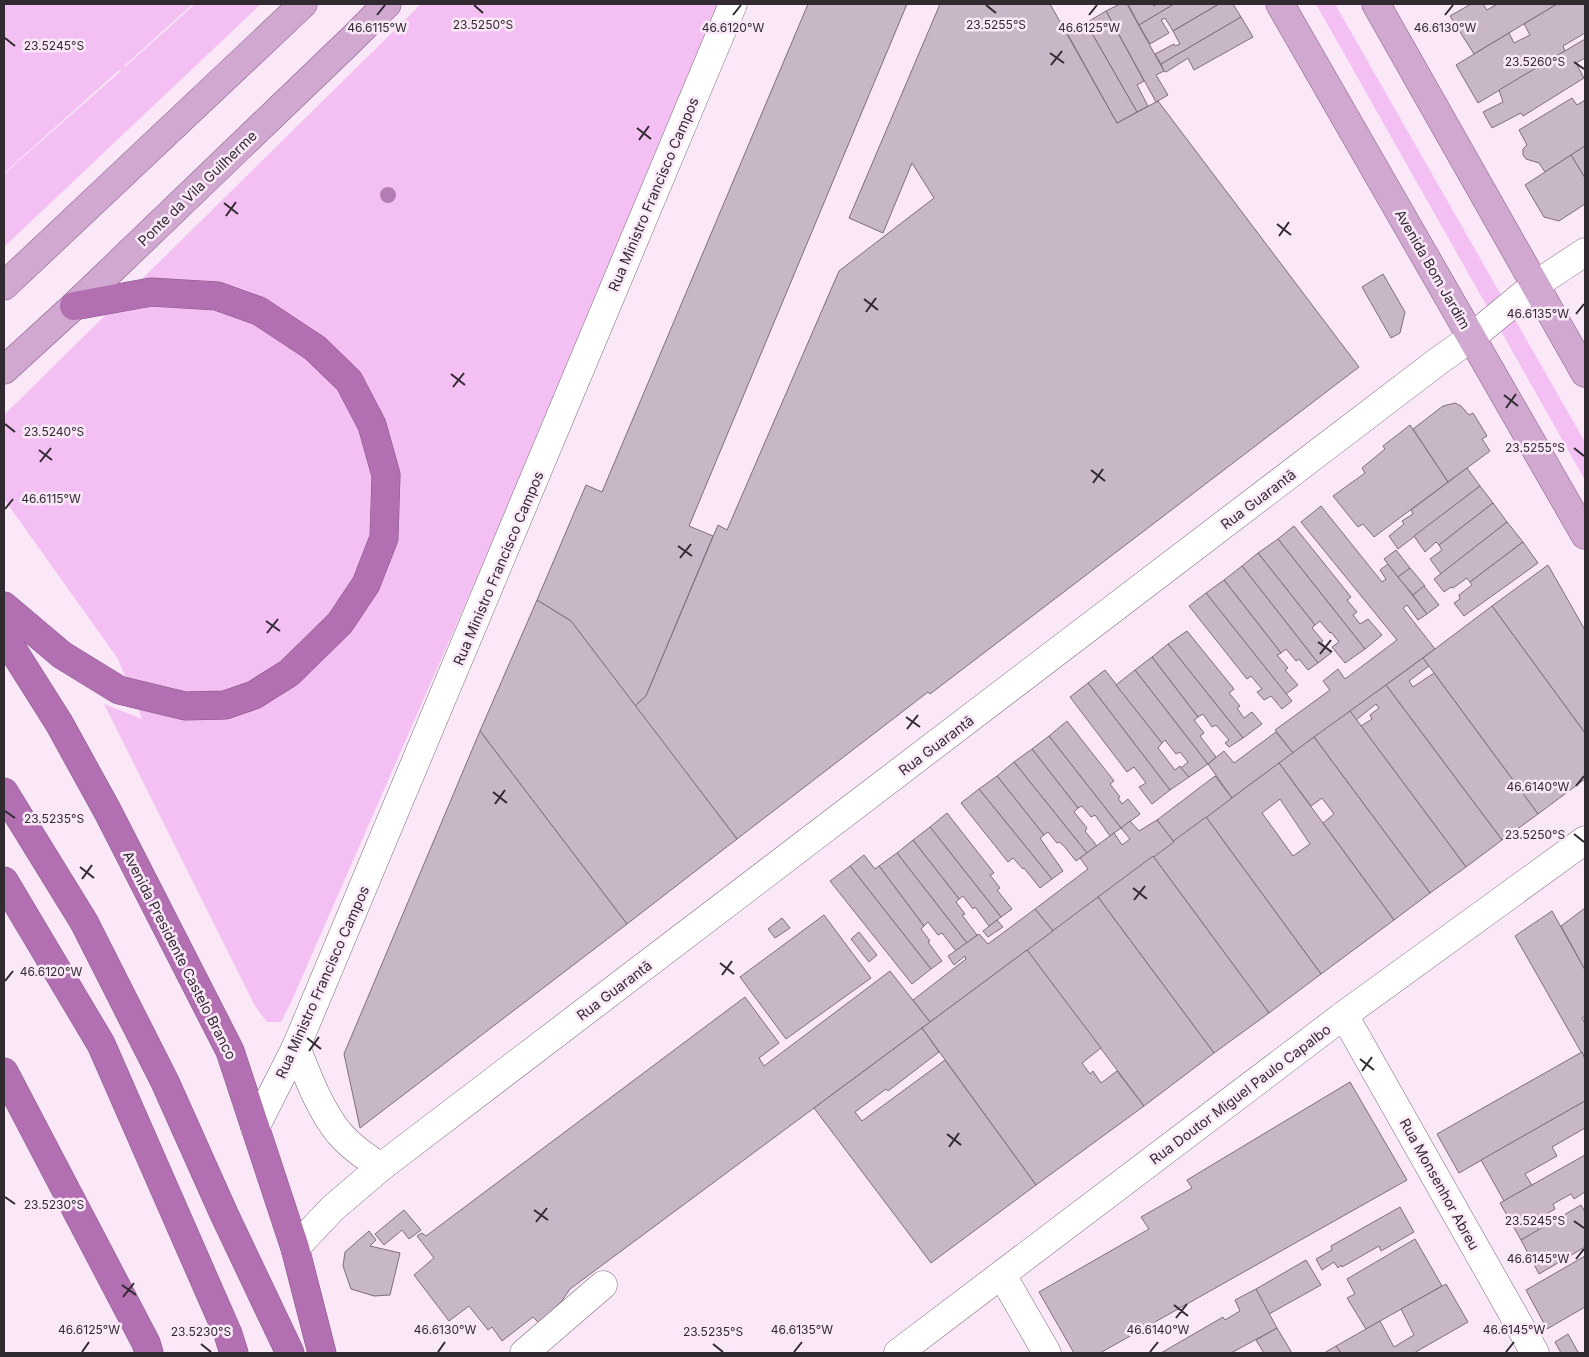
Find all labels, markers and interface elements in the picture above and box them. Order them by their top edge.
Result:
text: 23.5250°S [453,17,513,32]
text: 23.5255°S [966,17,1026,32]
text: 46.6115°W [347,20,407,35]
text: 46.6120°W [702,20,764,35]
text: 46.6125°W [1058,20,1120,35]
text: 46.6130°W [1414,20,1476,35]
text: 23.5245°S [24,38,84,53]
text: 23.5260°S [1505,54,1566,69]
street label: Rua Ministro Francisco Campos [604,94,702,294]
street label: Ponte da Vila Guilherme [134,127,260,249]
street label: Avenida Bom Jardim [1392,206,1474,332]
text: 46.6135°W [1507,306,1569,321]
text: 23.5240°S [24,424,85,439]
text: 23.5255°S [1505,440,1565,455]
street label: Rua Guarantã [1217,465,1299,533]
street label: Rua Ministro Francisco Campos [449,468,547,668]
text: 46.6115°W [21,491,81,506]
street label: Rua Guarantã [895,711,977,779]
text: 46.6140°W [1507,779,1570,794]
text: 23.5235°S [24,811,84,826]
text: 23.5250°S [1505,827,1565,842]
street label: Avenida Presidente Castelo Branco [120,848,240,1062]
street label: Rua Ministro Francisco Campos [272,883,372,1081]
street label: Rua Guarantã [573,956,655,1024]
text: 46.6120°W [20,964,82,979]
street label: Rua Doutor Miguel Paulo Capalbo [1146,1020,1334,1168]
street label: Rua Monsenhor Abreu [1397,1115,1483,1253]
text: 23.5230°S [24,1197,85,1212]
text: 23.5245°S [1505,1213,1565,1228]
text: 46.6145°W [1507,1251,1569,1266]
text: 46.6125°W [58,1322,120,1337]
text: 46.6130°W [414,1322,476,1337]
text: 46.6135°W [771,1322,833,1337]
text: 46.6140°W [1127,1322,1190,1337]
text: 46.6145°W [1483,1322,1545,1337]
text: 23.5230°S [171,1324,232,1339]
text: 23.5235°S [683,1324,743,1339]

